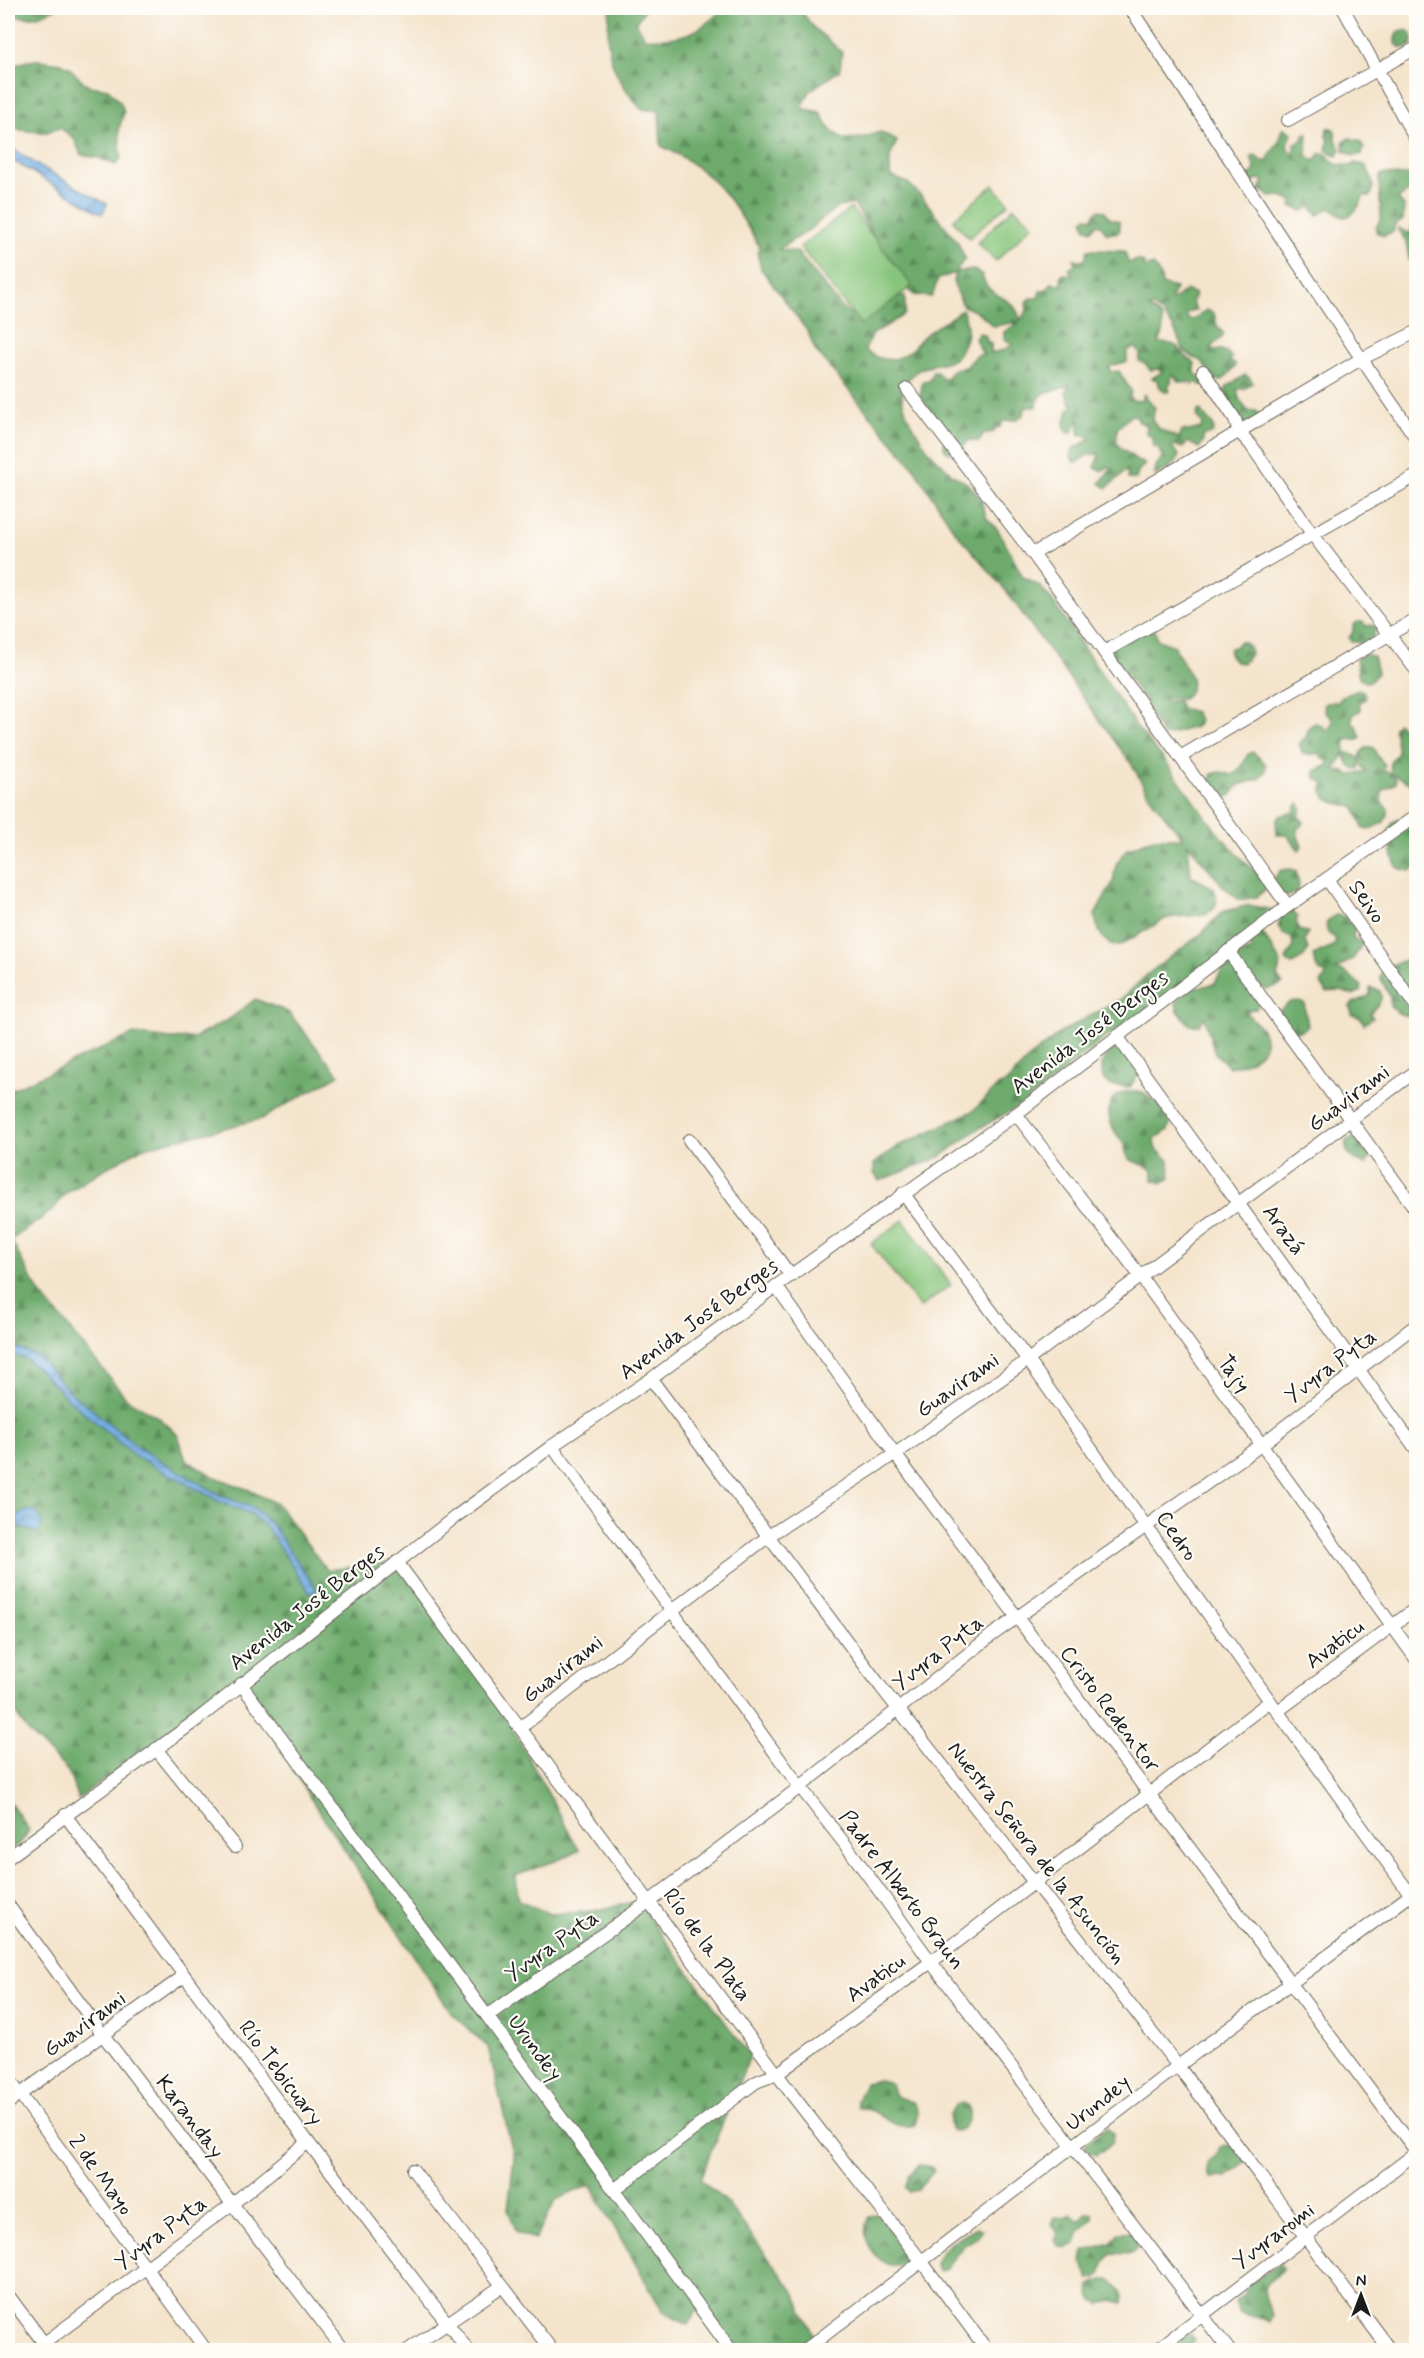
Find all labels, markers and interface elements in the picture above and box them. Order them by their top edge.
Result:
street label: Seivo [1341,875,1391,929]
street label: Avenida José Berges [1006,964,1177,1103]
street label: Guavirami [1303,1059,1396,1139]
street label: Arazá [1256,1199,1311,1261]
street label: Avenida José Berges [614,1252,786,1389]
street label: Yvyra Pyta [1280,1323,1383,1410]
street label: Guavirami [911,1347,1005,1425]
street label: Tajy [1210,1350,1256,1399]
street label: Cedro [1149,1506,1204,1567]
street label: Avenida José Berges [224,1538,393,1680]
street label: Yvyra Pyta [887,1609,989,1698]
street label: Avaticu [1300,1613,1370,1676]
street label: Guavirami [517,1629,610,1710]
street label: Cristo Redentor [1053,1640,1167,1779]
street label: Nuestra Señora de la Asunción [941,1736,1132,1970]
street label: Padre Alberto Braun [832,1805,971,1976]
street label: Río de la Plata [656,1883,757,2007]
street label: Yvyra Pyta [500,1904,604,1989]
street label: Avaticu [841,1948,911,2010]
street label: Guavirami [38,1985,132,2064]
street label: Urundey [501,2009,568,2087]
street label: Río Tebicuary [232,2015,329,2131]
street label: Urundey [1060,2069,1137,2138]
street label: Karanday [149,2070,230,2165]
street label: 2 de Mayo [62,2129,139,2221]
street label: Yvyra Pyta [110,2190,213,2277]
street label: Yvyraromi [1228,2197,1321,2277]
north arrow [1331,2265,1391,2325]
text: N [1356,2271,1366,2292]

